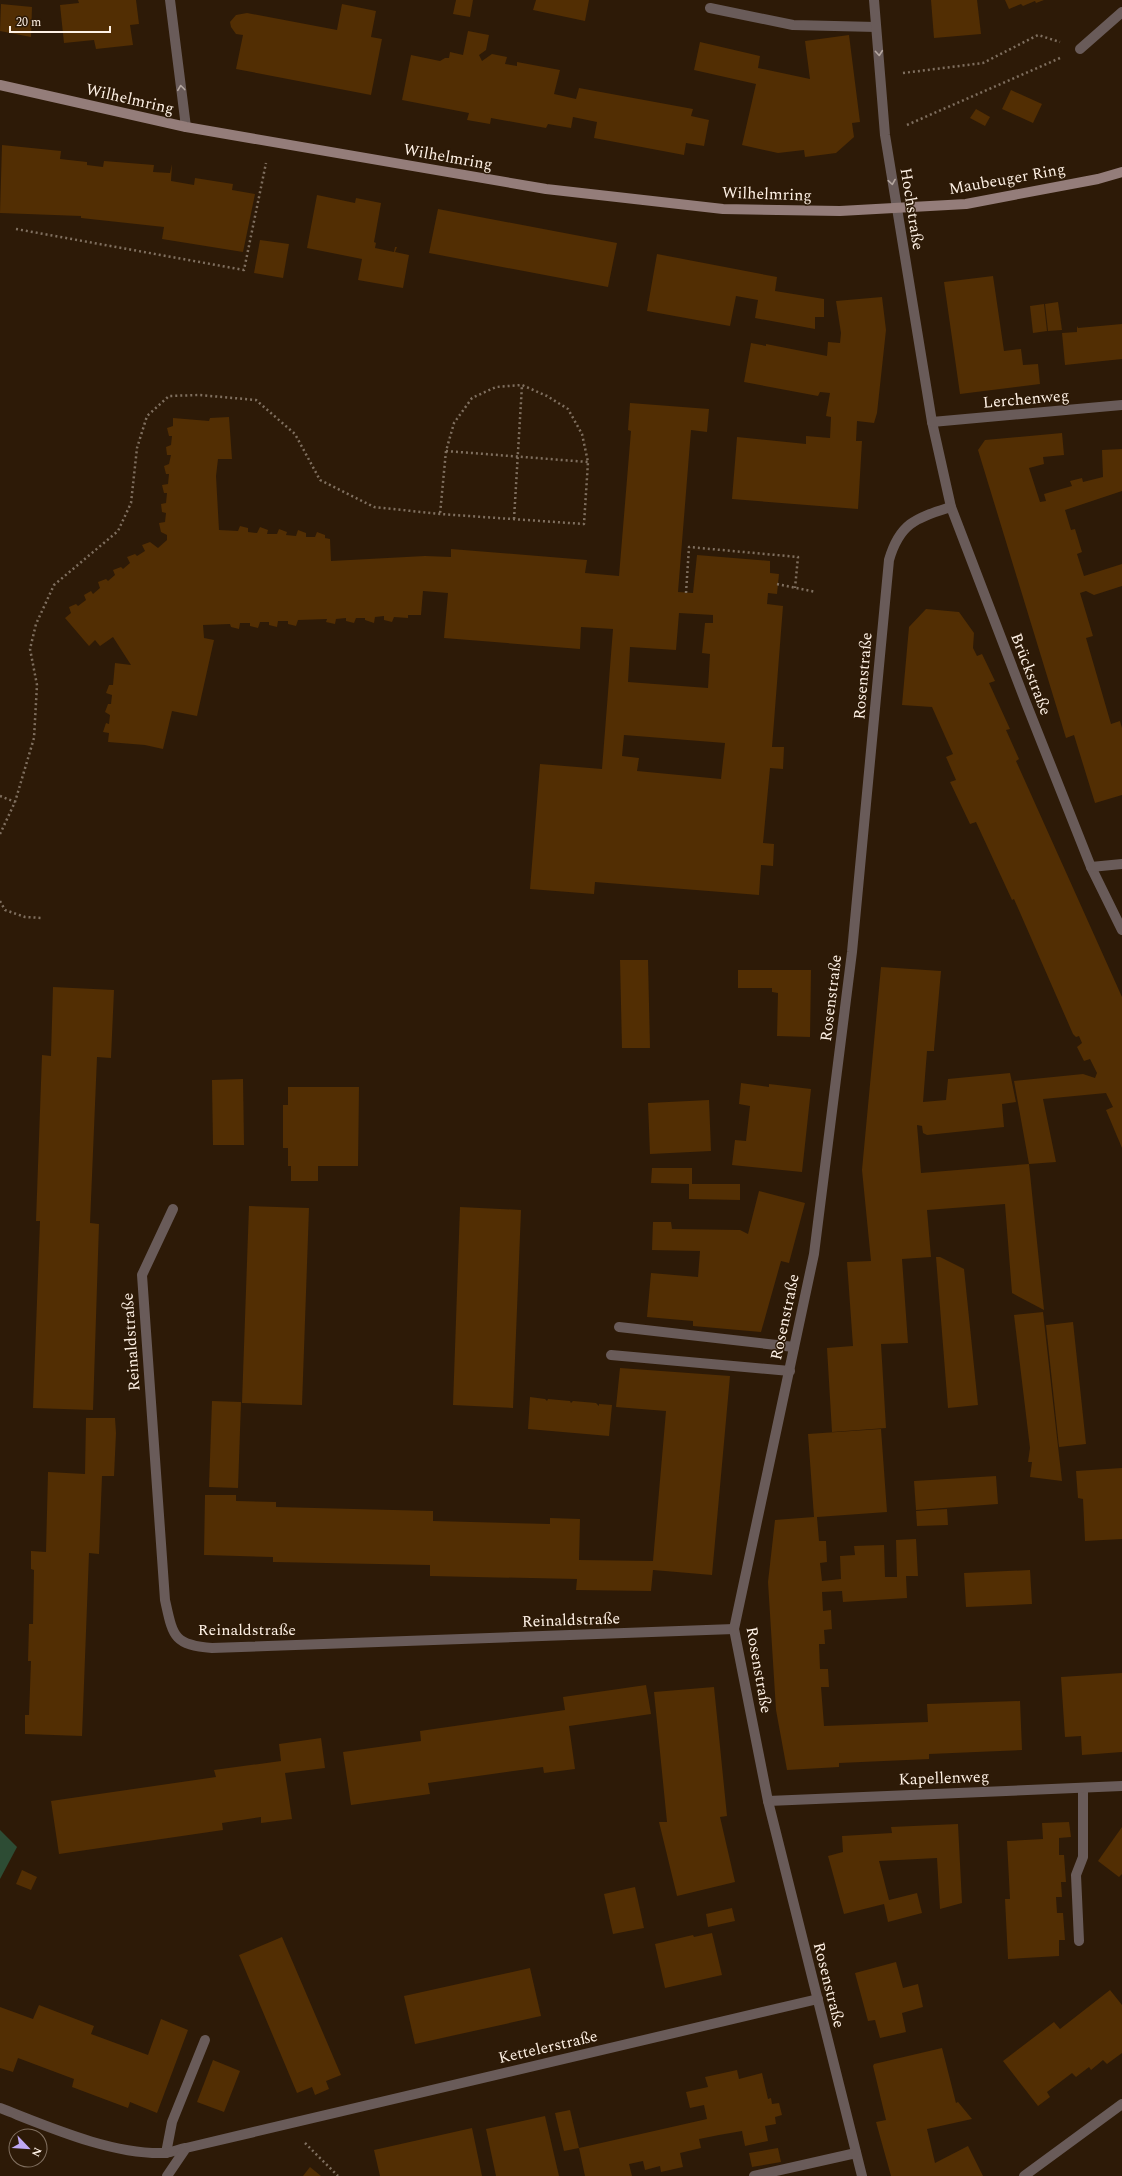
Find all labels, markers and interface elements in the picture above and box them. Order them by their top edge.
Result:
scale bar [10,8,110,34]
text: 20 m [16,13,41,32]
one-way arrow [874,50,883,56]
street label: Wilhelmring [83,77,177,121]
one-way arrow [177,85,186,91]
street label: Wilhelmring [402,137,494,177]
street label: Maubeuger Ring [947,157,1067,201]
street label: Hochstraße [894,166,930,252]
one-way arrow [887,179,896,185]
street label: Wilhelmring [722,180,812,208]
street label: Lerchenweg [982,383,1070,415]
street label: Brückstraße [1004,629,1058,719]
street label: Rosenstraße [847,631,879,721]
street label: Rosenstraße [814,953,848,1043]
street label: Rosenstraße [764,1272,806,1362]
street label: Reinaldstraße [116,1292,146,1392]
street label: Reinaldstraße [521,1606,621,1634]
street label: Reinaldstraße [198,1618,296,1642]
street label: Rosenstraße [740,1625,778,1715]
street label: Kapellenweg [898,1764,990,1792]
street label: Rosenstraße [807,1940,851,2030]
street label: Kettelerstraße [496,2024,600,2070]
north arrow [8,2128,48,2168]
text: N [27,2144,46,2160]

